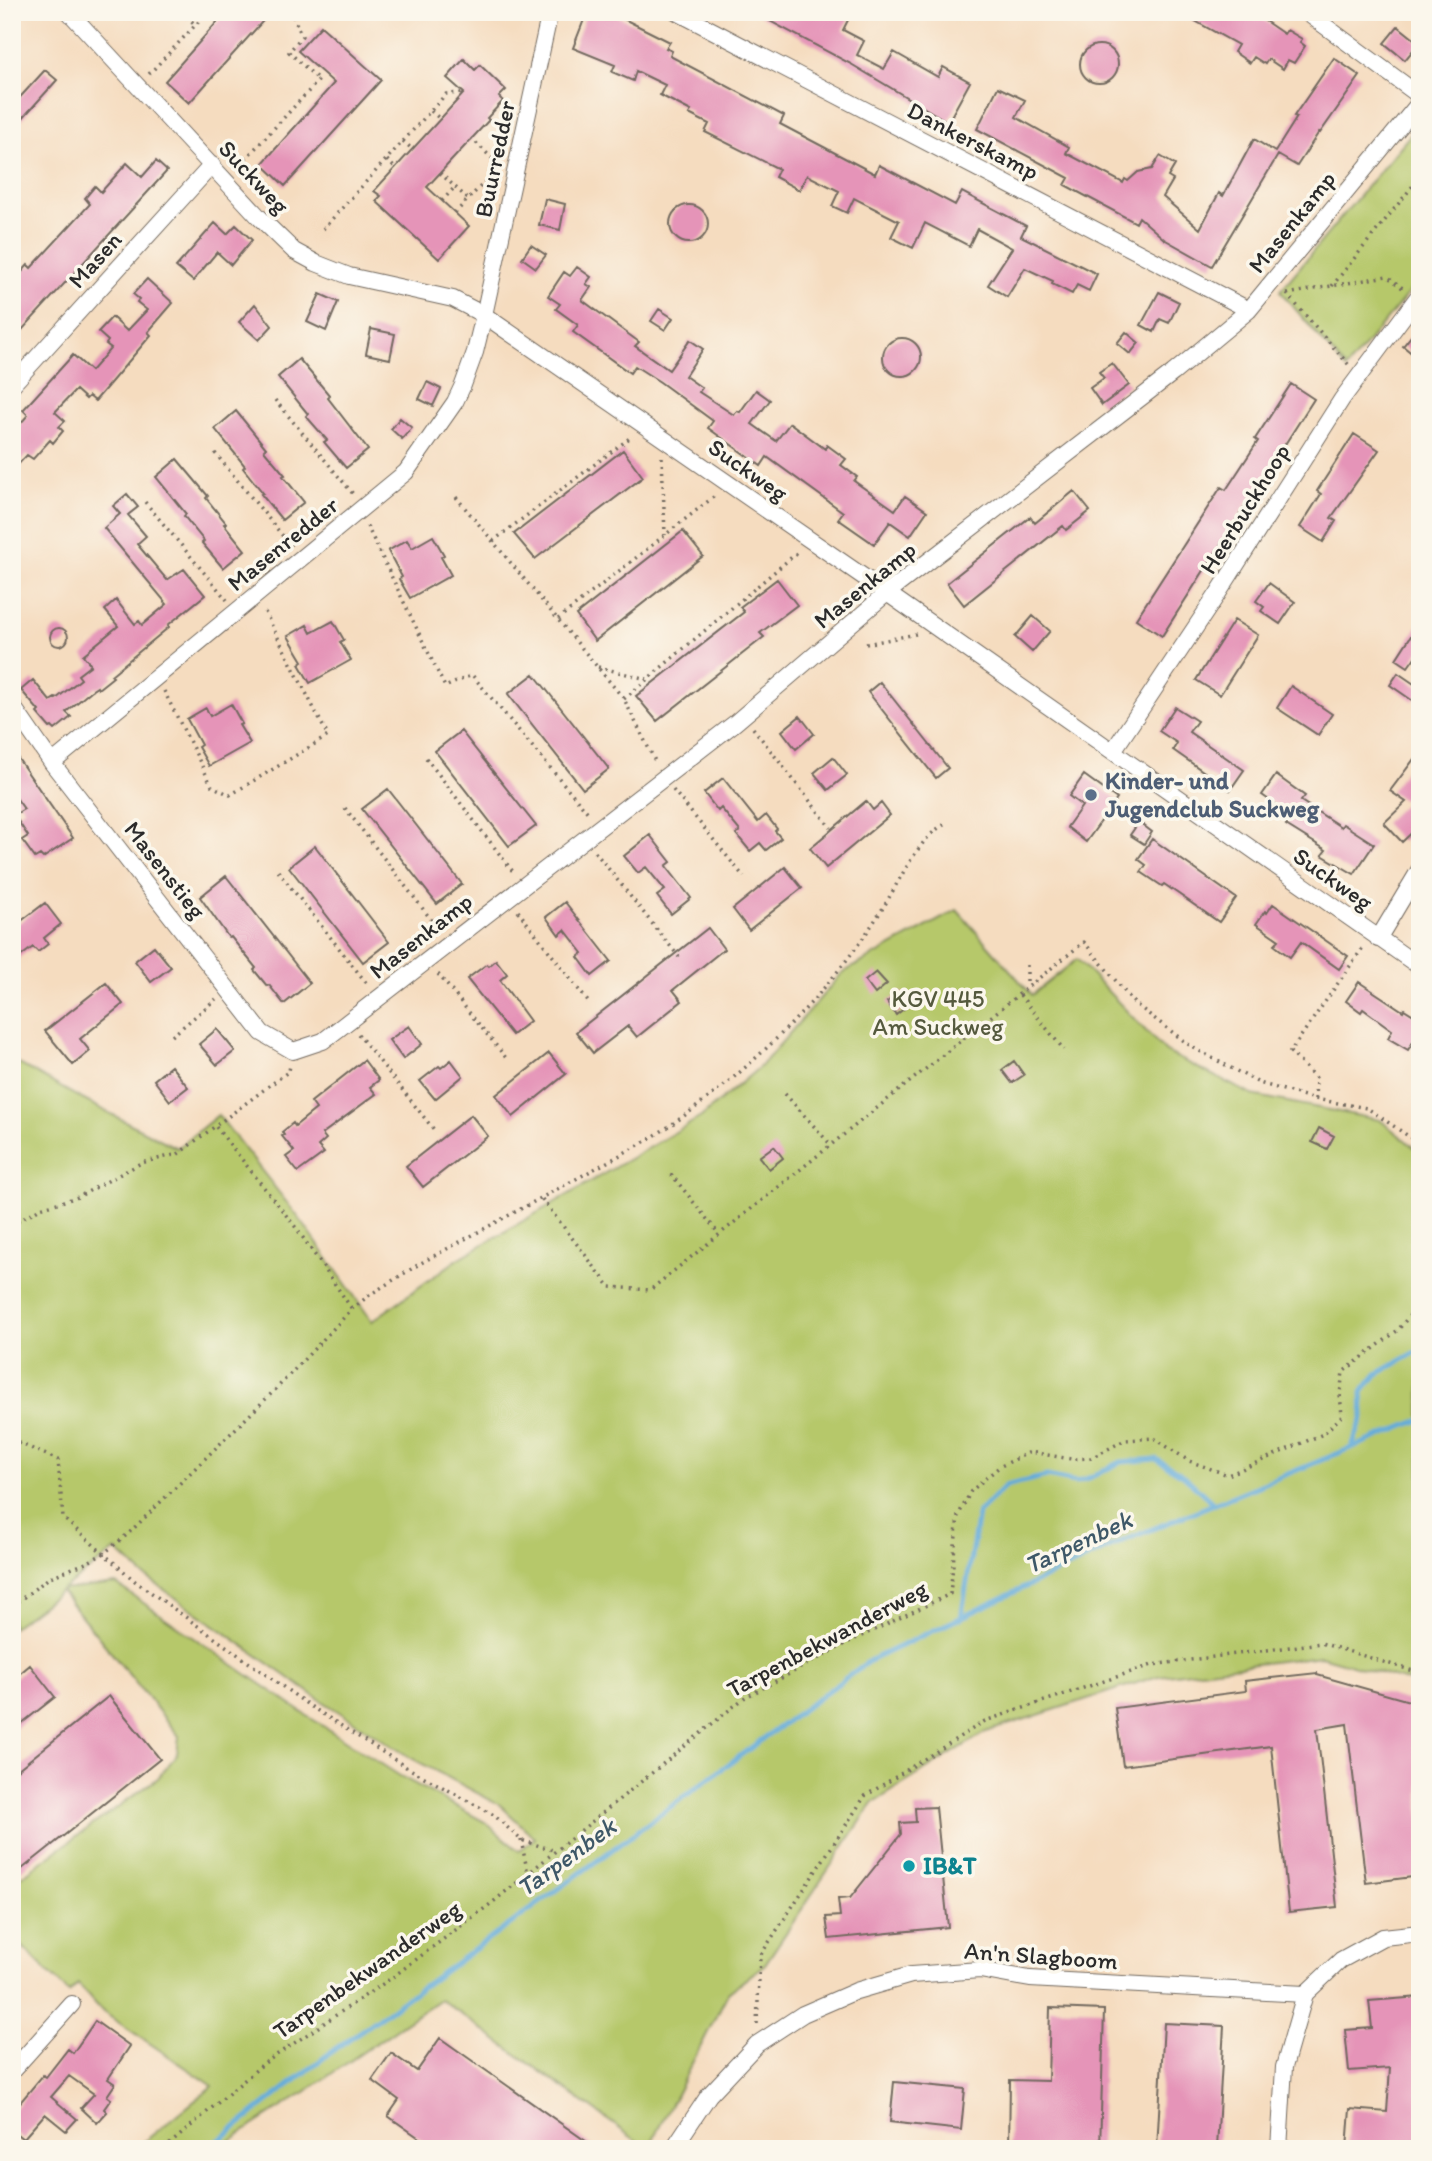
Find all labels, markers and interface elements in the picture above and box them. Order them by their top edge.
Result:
street label: Dankerskamp [903,95,1044,186]
street label: Buurredder [468,98,521,220]
street label: Suckweg [213,134,296,220]
street label: Masenkamp [1242,165,1342,279]
street label: Masen [62,225,128,294]
street label: Suckweg [703,432,794,508]
street label: Heerbuckhoop [1193,438,1296,579]
street label: Masenredder [221,490,344,597]
street label: Masenkamp [808,535,922,635]
place label: Kinder- und Jugendclub Suckweg [1104,766,1320,824]
marker: Kinder- und Jugendclub Suckweg [1083,787,1099,803]
street label: Masenstieg [118,815,213,925]
street label: Suckweg [1288,841,1379,917]
street label: Masenkamp [363,886,478,985]
park label: KGV 445 Am Suckweg [873,984,1004,1041]
water label: Tarpenbek [1019,1502,1138,1581]
street label: Tarpenbekwanderweg [722,1573,933,1704]
water label: Tarpenbek [510,1809,623,1904]
place label: IB&T [923,1851,977,1880]
marker: IB&T [901,1858,917,1874]
street label: Tarpenbekwanderweg [267,1893,467,2045]
street label: An'n Slagboom [963,1936,1119,1975]

